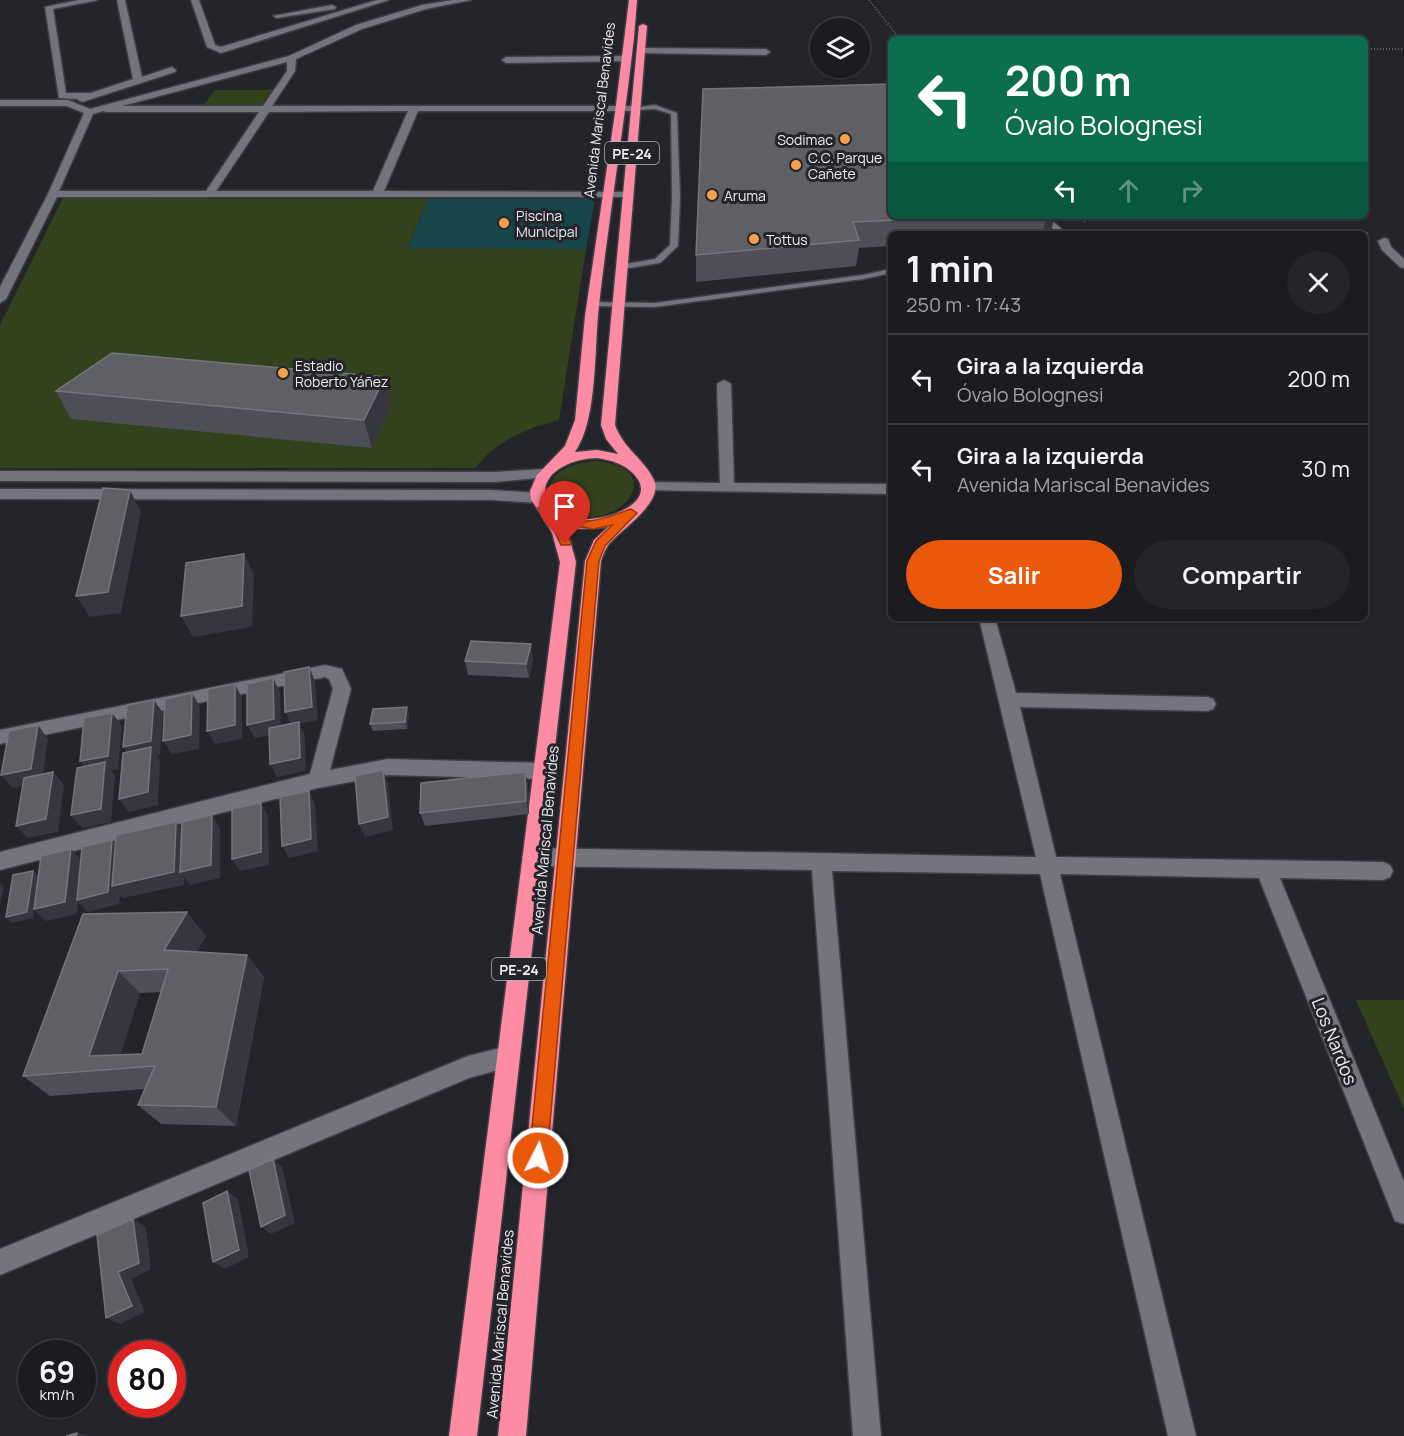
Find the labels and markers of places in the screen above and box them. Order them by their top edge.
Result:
place label: Sodimac [777,130,833,149]
marker: Sodimac [838,132,852,146]
place label: C.C. Parque Cañete [808,148,882,183]
marker: C.C. Parque Cañete [789,158,803,172]
place label: Aruma [724,186,766,205]
marker: Aruma [705,188,719,202]
place label: Piscina Municipal [516,206,578,241]
marker: Piscina Municipal [497,216,511,230]
place label: Tottus [766,230,808,249]
marker: Tottus [747,232,761,246]
place label: Estadio Roberto Yáñez [295,356,388,391]
marker: Estadio Roberto Yáñez [276,366,290,380]
pin [539,481,590,543]

